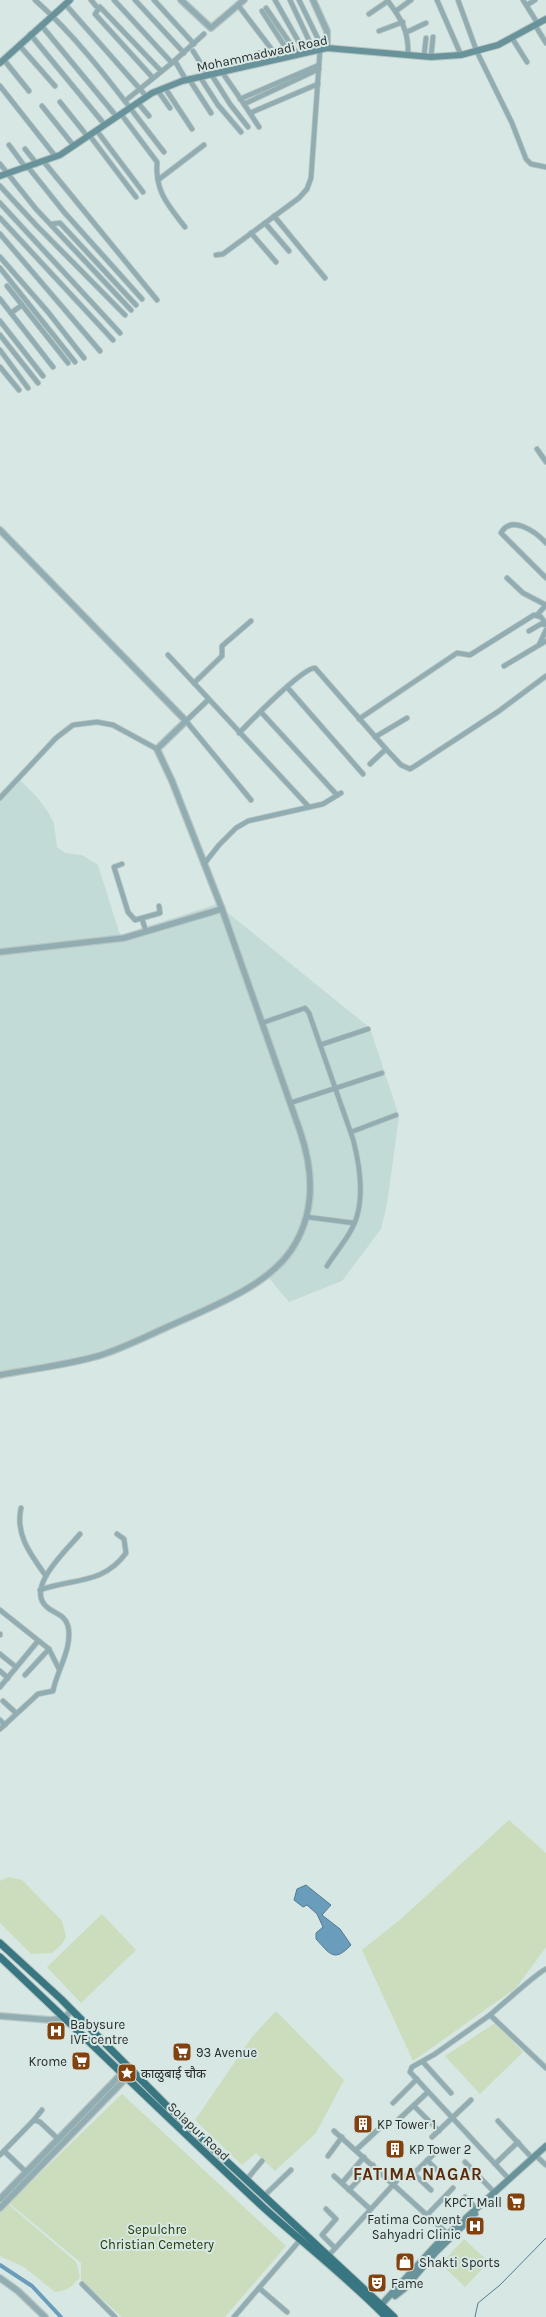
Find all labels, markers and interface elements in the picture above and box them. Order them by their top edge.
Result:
street label: Mohammadwadi Road [195,32,329,75]
place label: Babysure IVF centre [70,2017,129,2047]
hospital icon: Babysure IVF centre [45,2020,67,2042]
supermarket icon: 93 Avenue [171,2041,193,2063]
place label: 93 Avenue [196,2045,257,2060]
supermarket icon: Krome [70,2050,92,2072]
place label: Krome [28,2054,67,2069]
place icon: काळुबाई चौक [116,2062,138,2084]
place label: काळुबाई चौक [141,2066,207,2082]
street label: Solapur Road [165,2099,233,2164]
building icon: KP Tower 1 [352,2113,374,2135]
place label: KP Tower 1 [377,2117,436,2132]
building icon: KP Tower 2 [384,2138,406,2160]
place label: KP Tower 2 [409,2142,471,2157]
district label: FATIMA NAGAR [353,2164,483,2184]
supermarket icon: KPCT Mall [505,2191,527,2213]
place label: KPCT Mall [444,2195,502,2210]
place label: Fatima Convent Sahyadri Clinic [367,2212,461,2242]
hospital icon: Fatima Convent Sahyadri Clinic [464,2215,486,2237]
park label: Sepulchre Christian Cemetery [100,2222,214,2252]
shop icon: Shakti Sports [394,2251,416,2273]
place label: Shakti Sports [419,2255,500,2270]
theatre icon: Fame [366,2272,388,2294]
place label: Fame [391,2276,424,2291]

